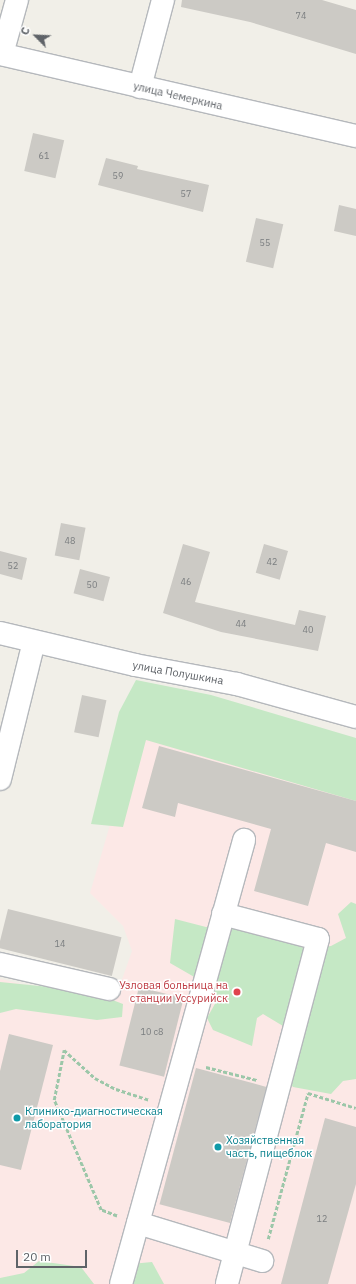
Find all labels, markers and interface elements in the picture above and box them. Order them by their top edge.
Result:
house number: 74 [296,11,306,21]
north arrow [16,16,56,56]
text: С [17,25,33,37]
street label: улица Чемеркина [132,79,224,113]
house number: 61 [39,151,49,161]
house number: 59 [113,171,123,181]
house number: 57 [181,189,191,199]
house number: 55 [260,238,270,248]
house number: 48 [65,536,75,546]
house number: 42 [267,557,277,567]
house number: 52 [8,561,18,571]
house number: 46 [181,577,191,587]
house number: 50 [87,580,97,590]
house number: 44 [236,619,246,629]
house number: 40 [303,625,313,635]
street label: улица Полушкина [131,658,225,688]
house number: 14 [55,939,65,949]
place label: Узловая больница на станции Уссурийск [119,979,228,1005]
marker: Узловая больница на станции Уссурийск [231,986,243,998]
house number: 10 с8 [141,1027,163,1037]
place label: Клинико-диагностическая лаборатория [25,1105,163,1131]
marker: Клинико-диагностическая лаборатория [12,1113,22,1123]
place label: Хозяйственная часть, пищеблок [226,1134,312,1160]
marker: Хозяйственная часть, пищеблок [213,1142,223,1152]
house number: 12 [317,1214,327,1224]
scale bar [18,1242,89,1268]
text: 20 m [23,1249,51,1264]

